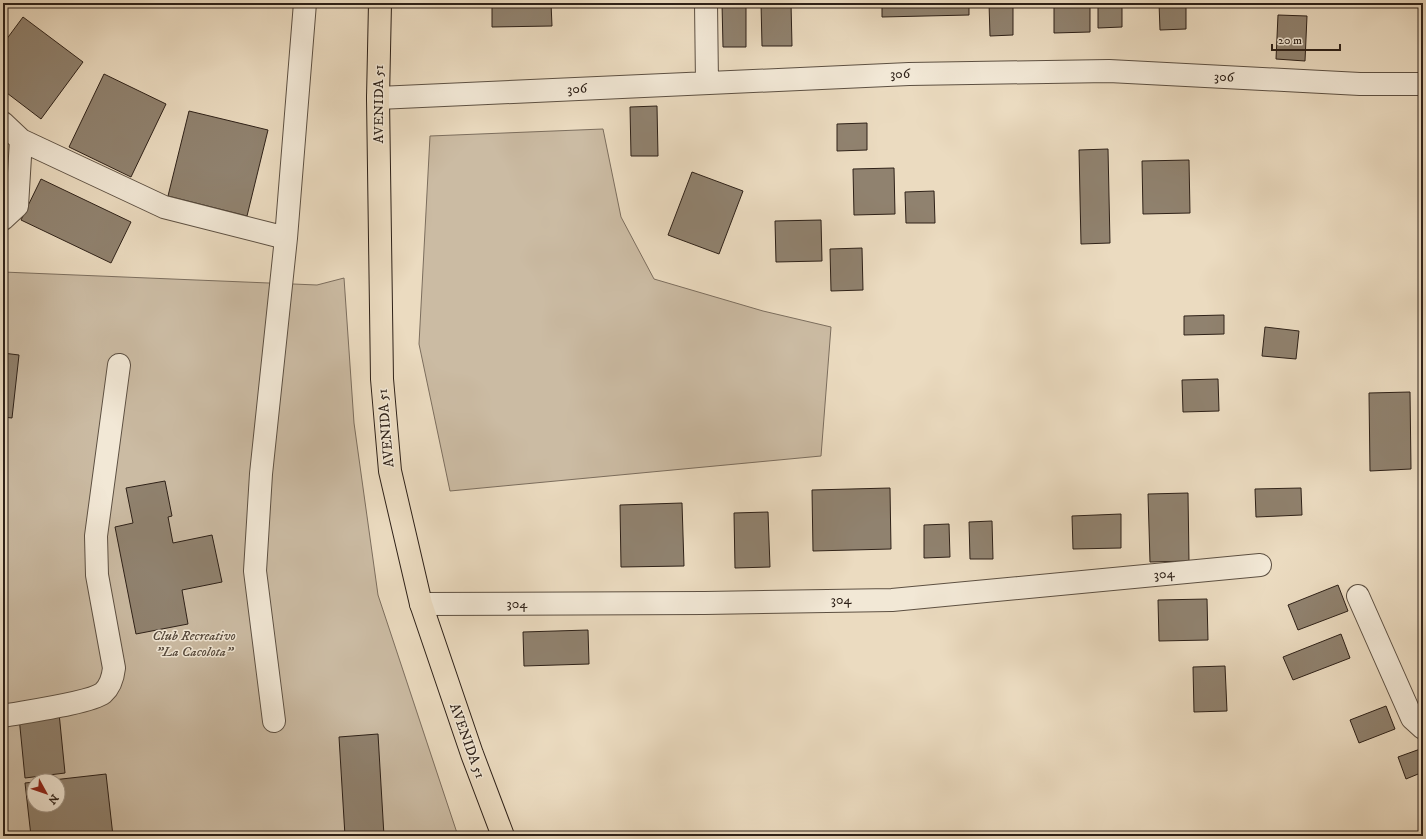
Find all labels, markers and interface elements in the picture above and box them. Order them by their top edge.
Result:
scale bar [1272,26,1340,52]
text: 20 m [1278,33,1302,48]
street label: AVENIDA 51 [370,65,388,143]
street label: 306 [890,65,911,83]
street label: 306 [1214,67,1235,87]
street label: 306 [567,79,588,99]
street label: AVENIDA 51 [374,388,398,468]
street label: 304 [1153,564,1176,584]
street label: 304 [830,591,852,609]
street label: 304 [507,595,528,613]
park label: Club Recreativo "La Cacolota" [152,627,236,661]
street label: AVENIDA 51 [445,701,489,781]
north arrow [26,773,66,813]
text: N [45,791,61,807]

